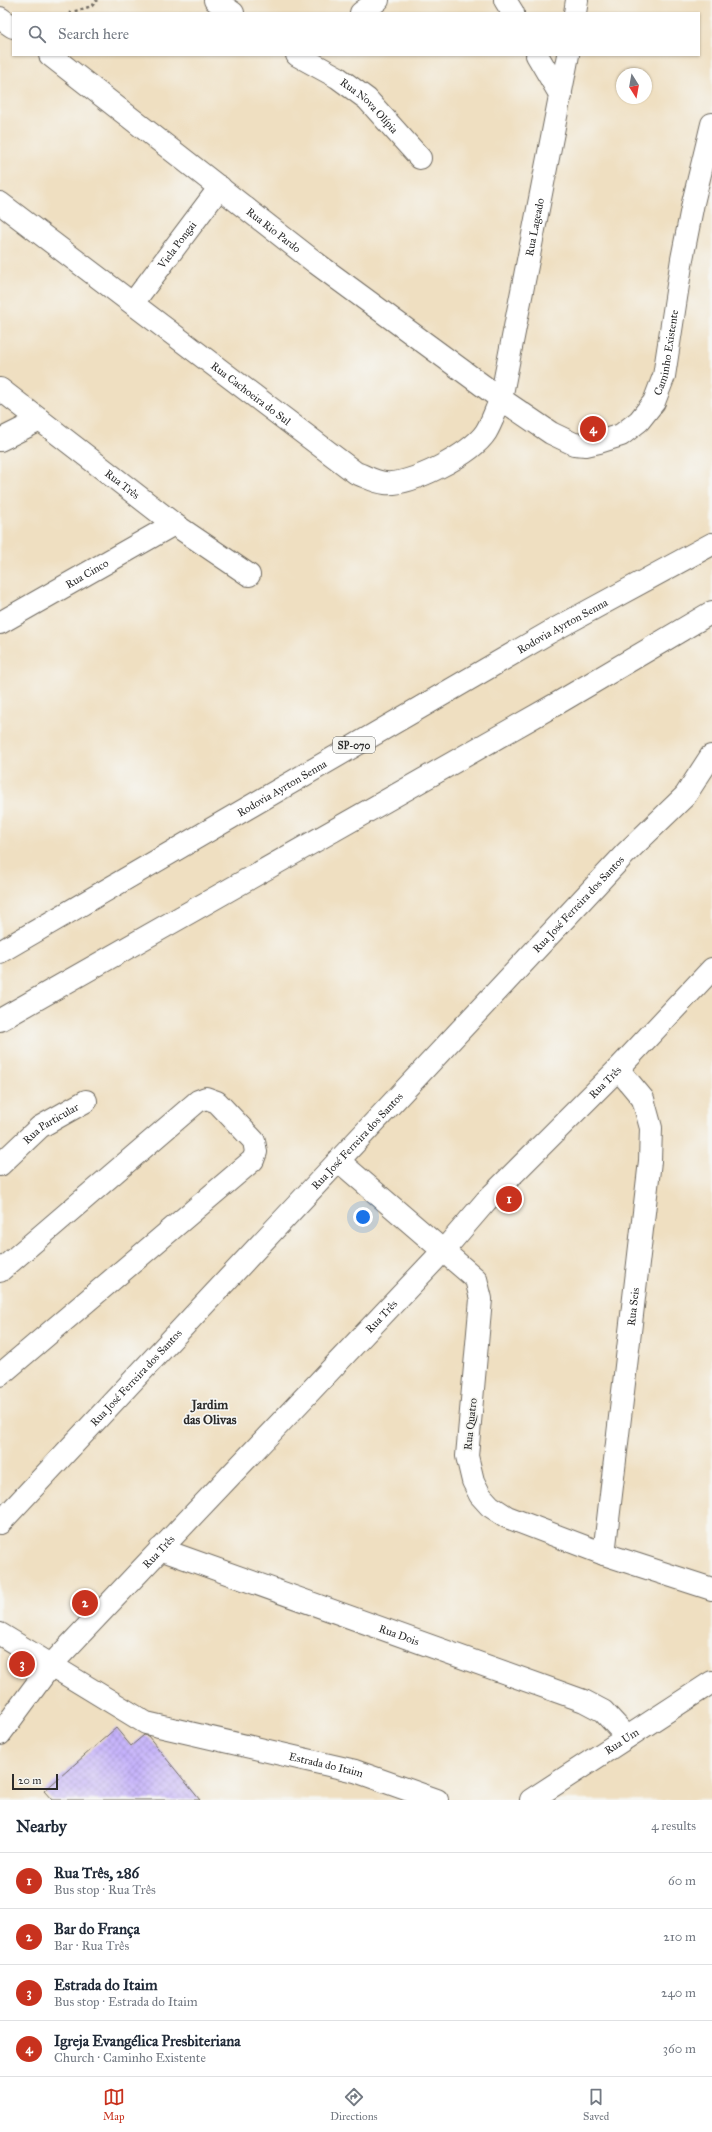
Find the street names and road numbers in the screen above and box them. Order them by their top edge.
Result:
street label: Rua Nova Olípia [338,76,401,136]
street label: Rua Lageado [523,197,547,257]
street label: Rua Rio Pardo [244,205,303,256]
street label: Viela Pongai [155,219,199,272]
street label: Caminho Existente [651,308,681,397]
street label: Rua Cachoeira do Sul [208,359,293,428]
street label: Rua Três [102,467,142,502]
street label: Rua Cinco [63,556,111,591]
street label: Rodovia Ayrton Senna [515,596,610,657]
road number: SP-070 [333,737,375,753]
street label: Rodovia Ayrton Senna [235,757,329,820]
street label: Rua José Ferreira dos Santos [530,853,627,956]
street label: Rua Três [586,1064,624,1101]
street label: Rua José Ferreira dos Santos [309,1090,406,1192]
street label: Rua Particular [20,1100,82,1147]
street label: Rua Seis [625,1287,642,1327]
street label: Rua Três [363,1297,400,1336]
street label: Rua José Ferreira dos Santos [88,1327,185,1429]
street label: Rua Quatro [461,1397,480,1451]
street label: Rua Três [140,1533,177,1571]
street label: Rua Dois [377,1622,421,1648]
street label: Rua Um [602,1725,642,1757]
street label: Estrada do Itaim [288,1750,366,1781]

